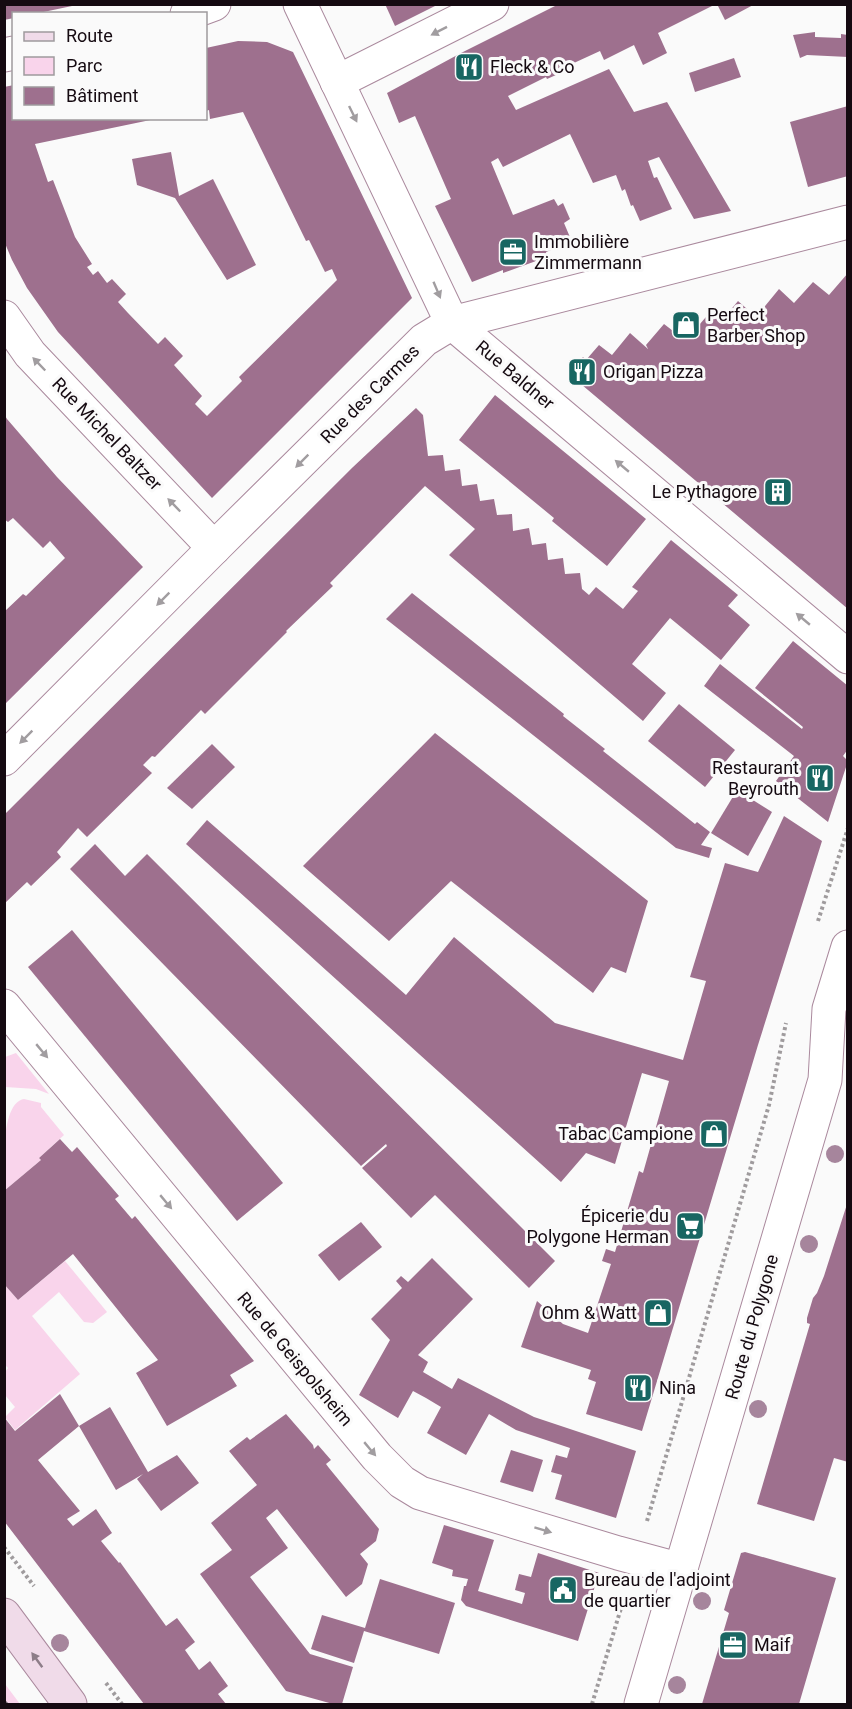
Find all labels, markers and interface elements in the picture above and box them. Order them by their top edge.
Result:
legend [12,12,207,120]
text: Route [66,25,113,46]
one-way arrow [431,26,448,35]
restaurant icon: Fleck & Co [453,51,485,83]
text: Parc [66,55,102,76]
place label: Fleck & Co [490,56,575,77]
text: Bâtiment [66,85,139,106]
one-way arrow [348,105,357,122]
place label: Immobilière Zimmermann [534,231,642,273]
office icon: Immobilière Zimmermann [497,236,529,268]
one-way arrow [432,281,442,299]
place label: Perfect Barber Shop [707,304,805,346]
shop icon: Perfect Barber Shop [670,309,702,341]
street label: Rue Baldner [472,336,559,414]
street label: Rue des Carmes [316,340,423,447]
restaurant icon: Origan Pizza [566,356,598,388]
one-way arrow [33,357,47,371]
place label: Origan Pizza [603,361,704,382]
street label: Rue Michel Baltzer [48,373,167,494]
one-way arrow [295,454,309,468]
one-way arrow [614,459,630,472]
building icon: Le Pythagore [762,476,794,508]
place label: Le Pythagore [652,481,757,502]
one-way arrow [168,498,181,513]
one-way arrow [157,591,171,605]
one-way arrow [796,613,811,626]
one-way arrow [19,730,33,745]
place label: Restaurant Beyrouth [712,757,799,799]
restaurant icon: Restaurant Beyrouth [804,762,836,794]
one-way arrow [35,1044,47,1059]
shop icon: Tabac Campione [698,1118,730,1150]
place label: Tabac Campione [558,1123,693,1144]
one-way arrow [159,1194,172,1209]
place label: Épicerie du Polygone Herman [526,1205,669,1247]
supermarket icon: Épicerie du Polygone Herman [674,1210,706,1242]
street label: Route du Polygone [721,1252,782,1402]
street label: Rue de Geispolsheim [233,1287,358,1430]
shop icon: Ohm & Watt [642,1297,674,1329]
place label: Ohm & Watt [542,1302,637,1323]
restaurant icon: Nina [622,1372,654,1404]
place label: Nina [659,1377,696,1398]
one-way arrow [364,1441,377,1457]
one-way arrow [534,1526,552,1535]
place label: Bureau de l'adjoint de quartier [584,1569,731,1611]
public building icon: Bureau de l'adjoint de quartier [547,1574,579,1606]
office icon: Maif [717,1629,749,1661]
place label: Maif [754,1634,791,1655]
one-way arrow [31,1652,43,1668]

